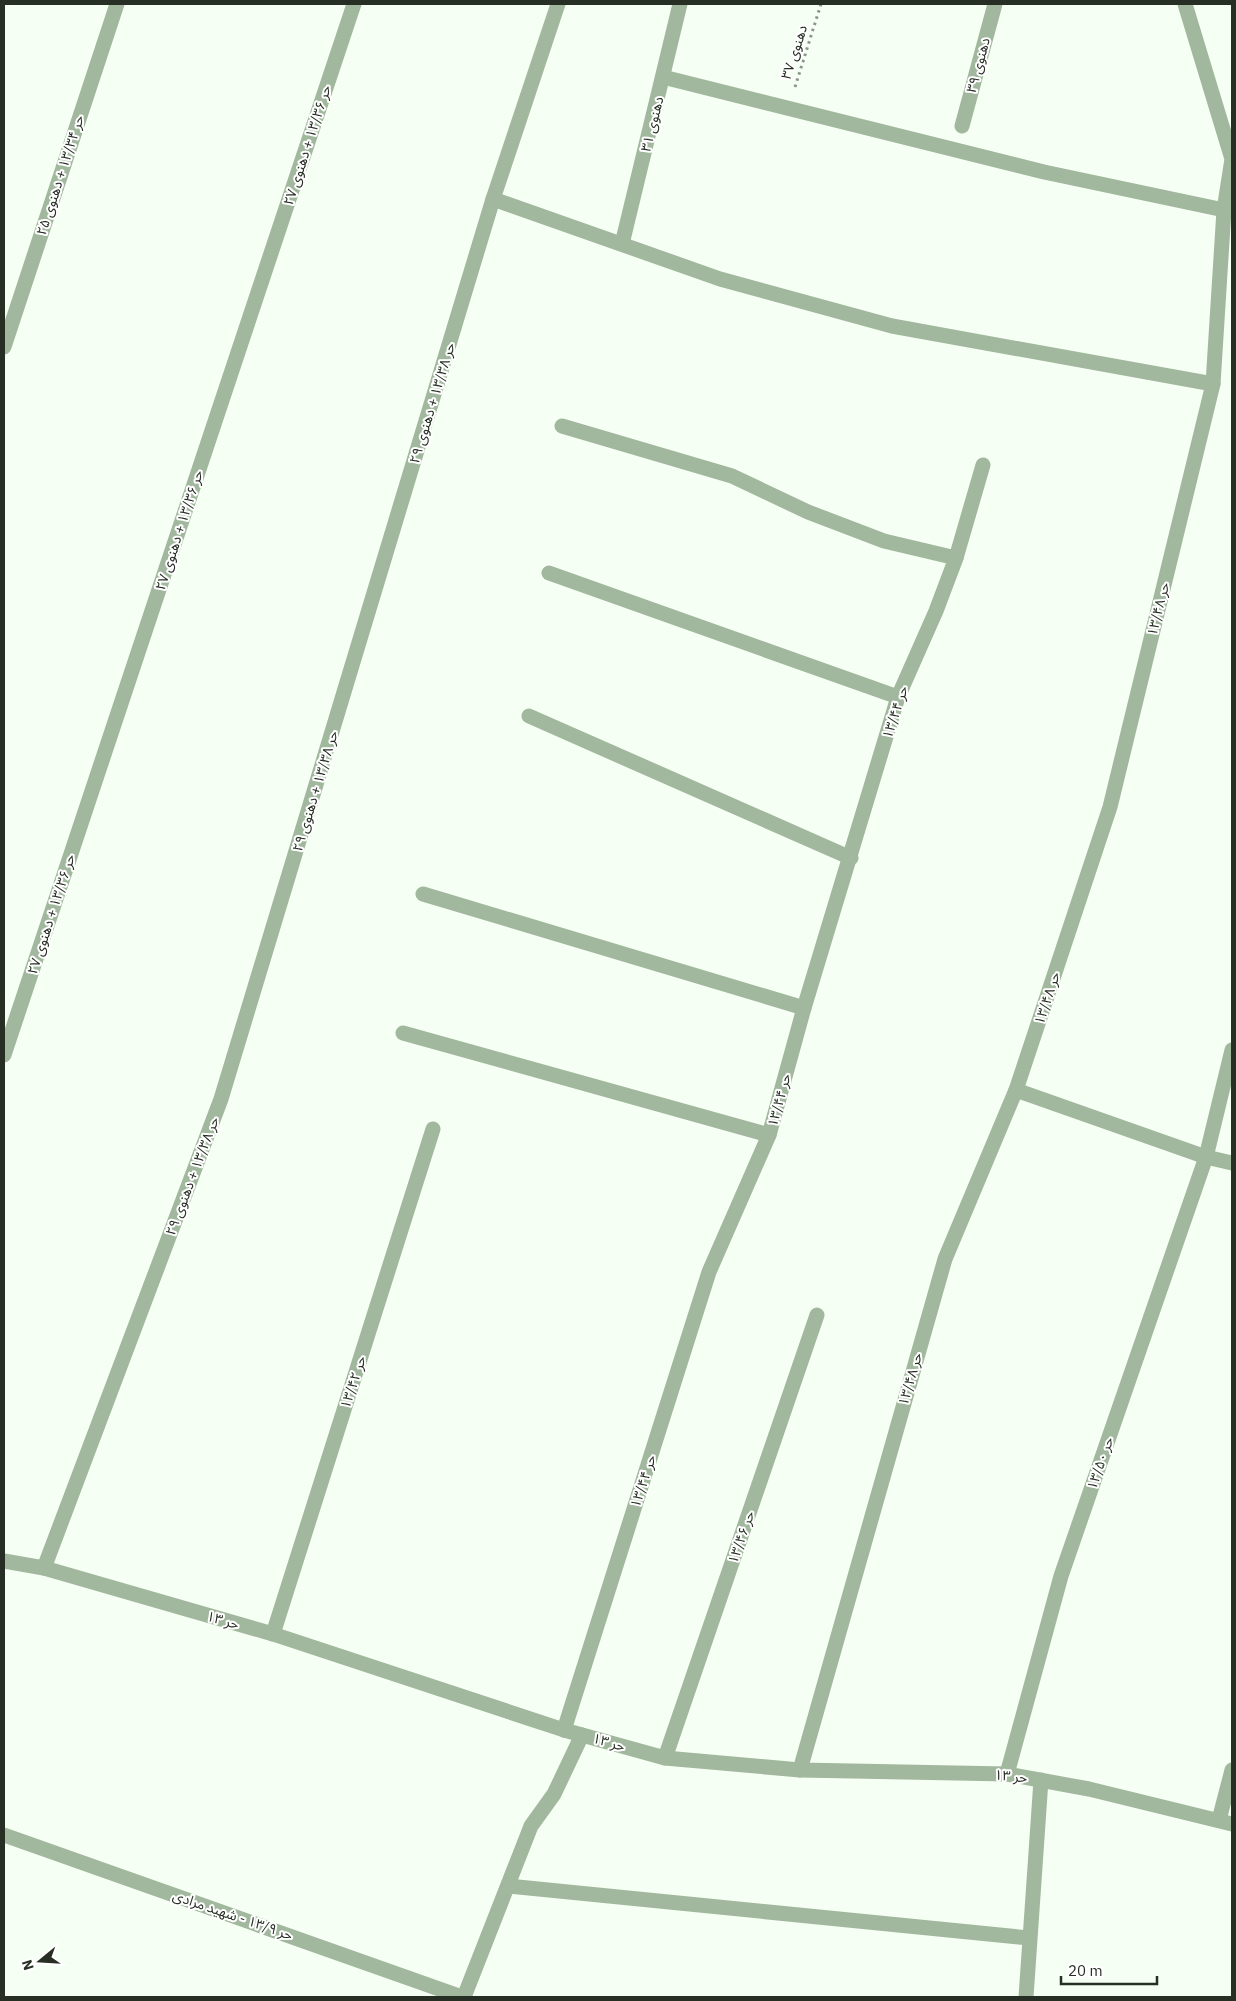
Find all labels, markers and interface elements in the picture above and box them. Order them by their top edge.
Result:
street label: دهنوی ۳۷ [777,22,811,81]
street label: دهنوی ۳۹ [962,35,994,94]
street label: حر ۱۳/۳۶ + دهنوی ۲۷ [279,82,335,208]
street label: دهنوی ۳۱ [636,94,668,153]
street label: حر ۱۳/۳۴ + دهنوی ۲۵ [32,112,88,238]
street label: حر ۱۳/۳۸ + دهنوی ۲۹ [405,340,459,466]
street label: حر ۱۳/۳۶ + دهنوی ۲۷ [151,467,207,593]
street label: حر ۱۳/۴۸ [1143,580,1173,638]
street label: حر ۱۳/۴۴ [878,683,912,741]
street label: حر ۱۳/۳۸ + دهنوی ۲۹ [288,728,342,854]
street label: حر ۱۳/۳۶ + دهنوی ۲۷ [23,851,79,977]
street label: حر ۱۳/۴۸ [1030,969,1064,1027]
street label: حر ۱۳/۴۴ [763,1071,795,1129]
street label: حر ۱۳/۳۸ + دهنوی ۲۹ [161,1114,223,1238]
street label: حر ۱۳/۴۸ [894,1350,926,1408]
street label: حر ۱۳/۴۲ [336,1353,370,1411]
street label: حر ۱۳/۵۰ [1083,1434,1117,1492]
street label: حر ۱۳/۴۴ [626,1452,660,1510]
street label: حر ۱۳/۴۶ [724,1508,758,1566]
street label: حر ۱۳ [205,1607,241,1633]
street label: حر ۱۳ [591,1729,627,1755]
street label: حر ۱۳ [994,1765,1028,1787]
street label: حر ۱۳/۹ - شهید مرادی [171,1886,295,1944]
north arrow [15,1936,65,1986]
scale bar [1061,1954,1157,1986]
text: N [18,1957,38,1973]
text: 20 m [1068,1961,1103,1980]

